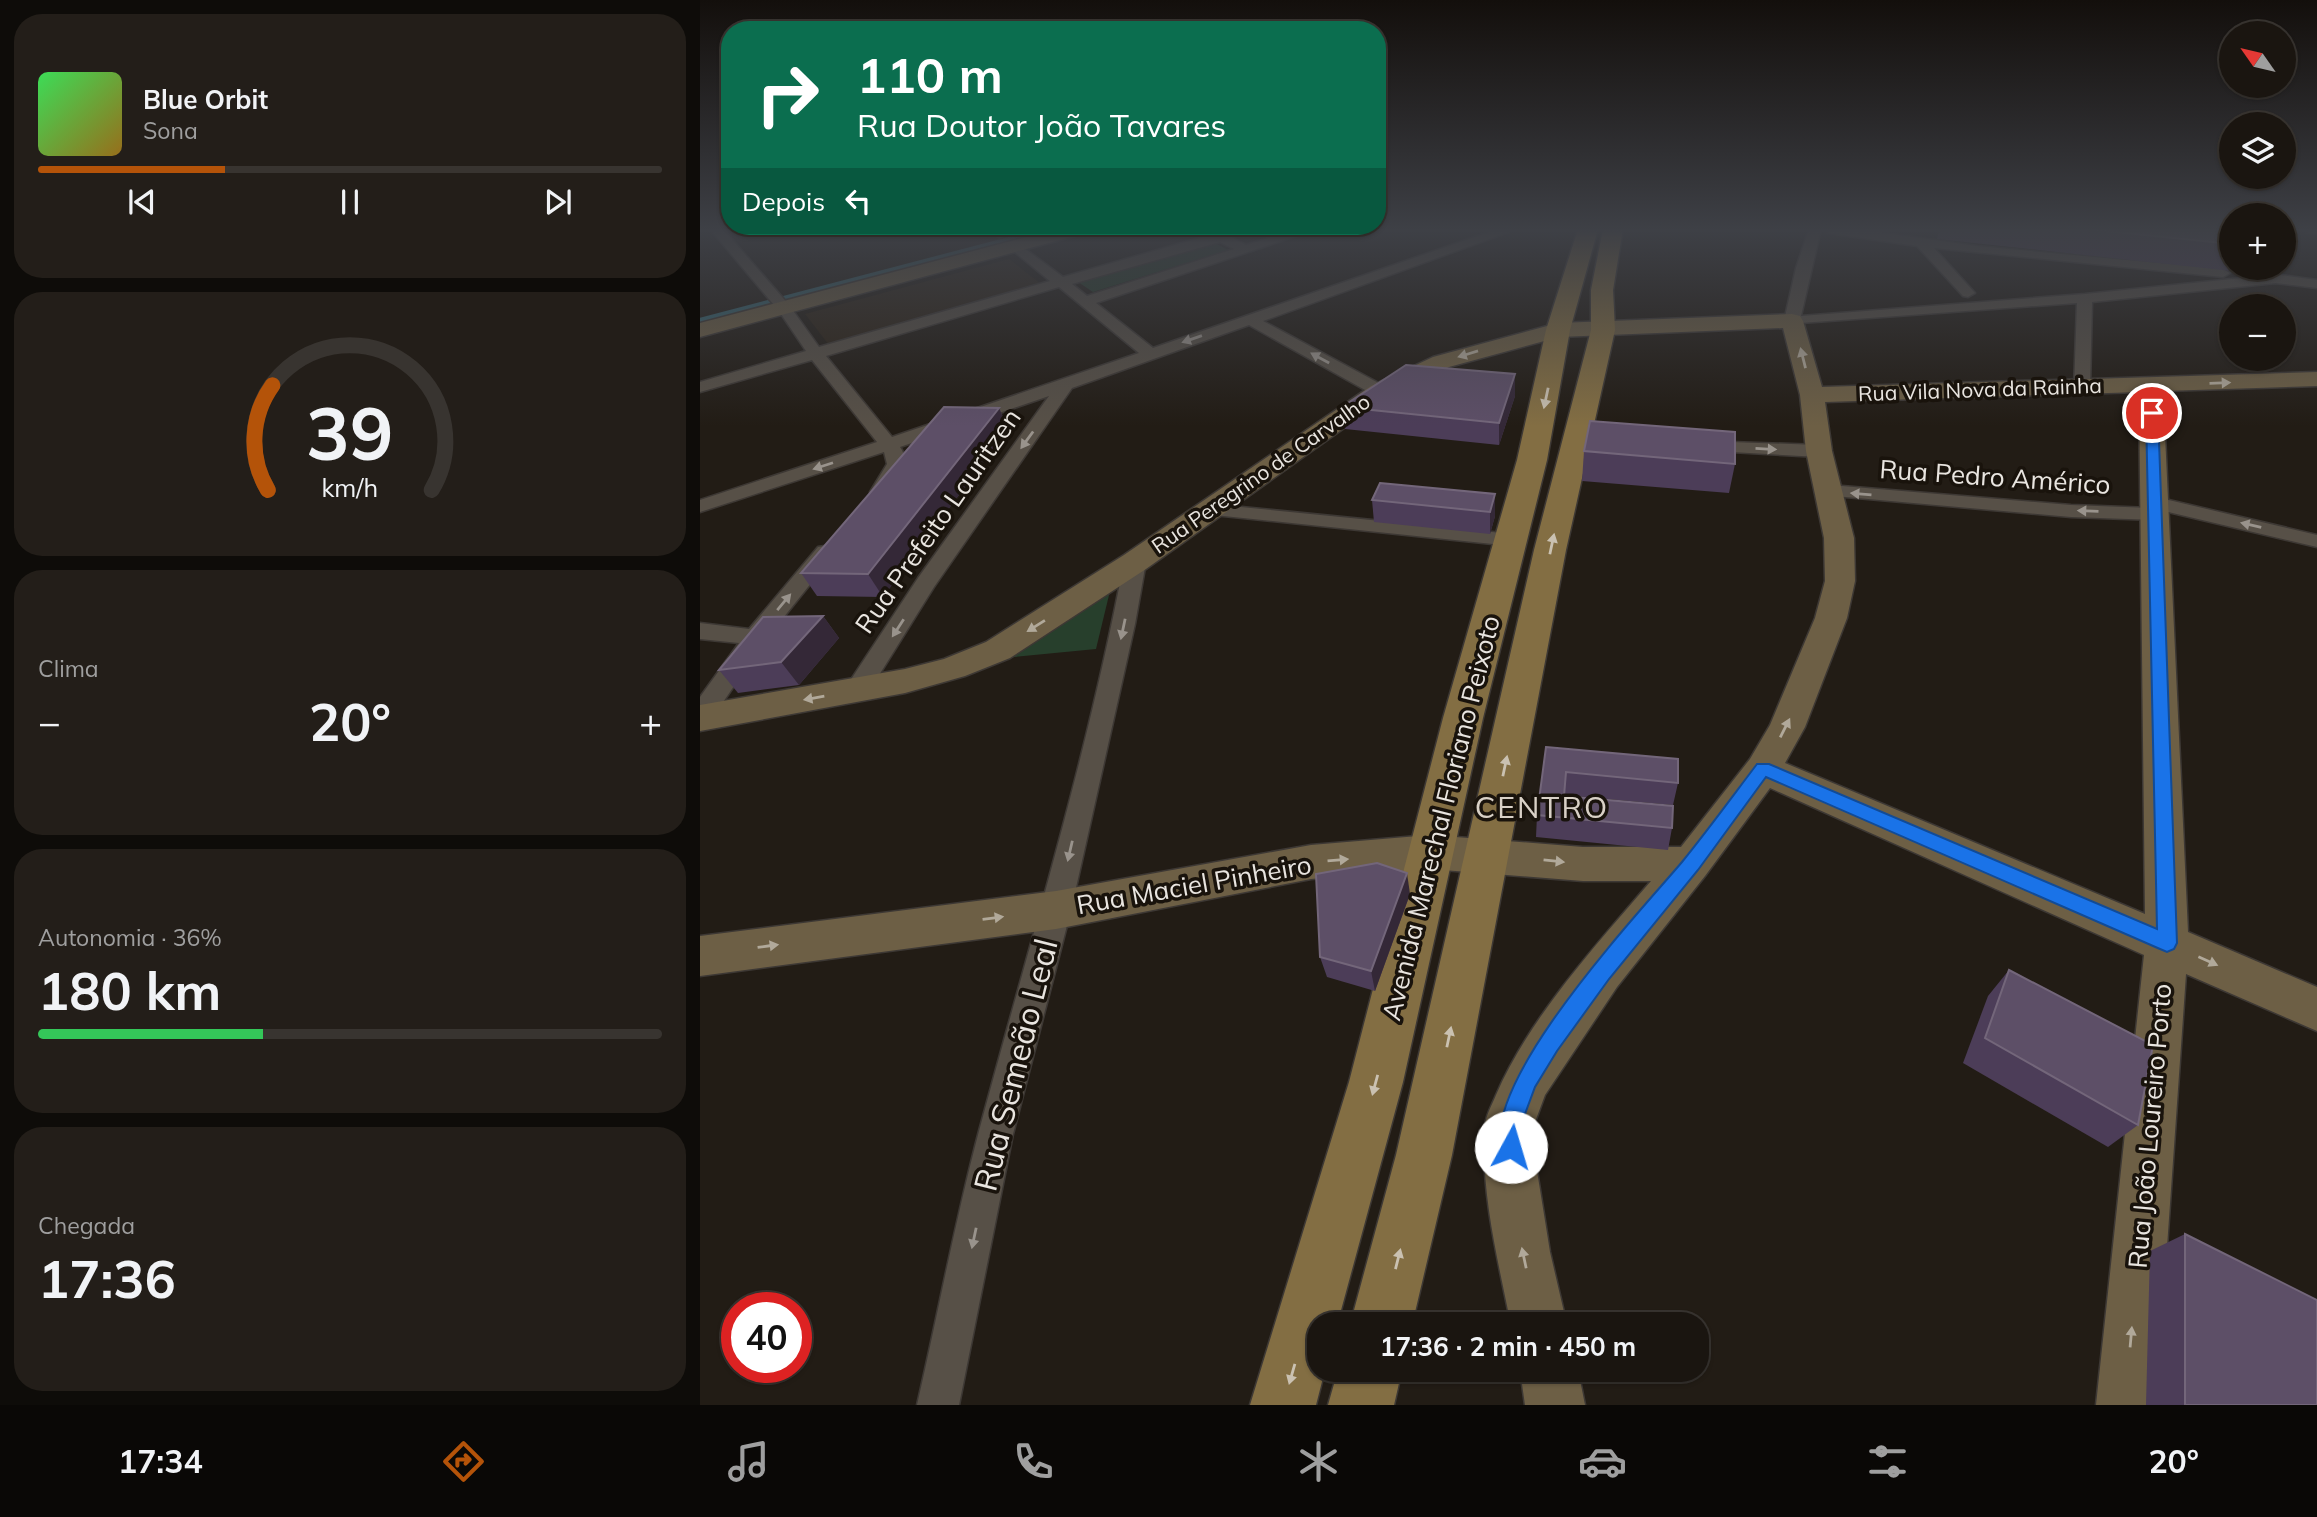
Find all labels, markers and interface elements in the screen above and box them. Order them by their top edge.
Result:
north arrow [2219,21,2296,98]
map controls [2219,21,2296,371]
text: 110 m [857,44,1003,105]
icon: right [742,49,833,140]
text: Blue Orbit [143,83,268,116]
text: Rua Doutor João Tavares [857,105,1226,145]
button: layers [2219,112,2296,189]
text: Sona [143,116,198,145]
icon: left [839,182,877,220]
icon: previous [123,183,161,221]
icon: pause [331,183,369,221]
icon: next [539,183,577,221]
text: Depois [742,185,825,218]
button: + [2219,203,2296,280]
button: − [2219,294,2296,371]
one-way arrow [1181,334,1202,345]
one-way arrow [1797,347,1808,369]
one-way arrow [1457,349,1478,359]
one-way arrow [1311,352,1330,364]
street label: Rua Vila Nova da Rainha [1858,372,2102,406]
one-way arrow [2209,377,2231,388]
pin [2122,383,2182,443]
one-way arrow [1540,387,1551,409]
text: 39 [306,388,394,479]
street label: Rua Peregrino de Carvalho [1146,388,1375,559]
icon: arrive [2133,394,2171,432]
street label: Rua Prefeito Lauritzen [848,402,1028,640]
one-way arrow [1020,431,1034,449]
one-way arrow [1755,444,1777,455]
street label: Rua Pedro Américo [1878,452,2112,501]
one-way arrow [812,461,833,472]
text: km/h [322,472,378,503]
one-way arrow [1850,488,1872,499]
one-way arrow [2077,506,2099,517]
one-way arrow [2239,519,2261,530]
one-way arrow [1546,532,1557,554]
one-way arrow [776,593,791,610]
street label: Avenida Marechal Floriano Peixoto [1374,612,1507,1024]
one-way arrow [891,618,904,637]
one-way arrow [1117,618,1128,640]
one-way arrow [1027,619,1046,632]
text: Clima [38,654,99,683]
text: 20° [309,689,391,754]
one-way arrow [803,693,825,704]
text: − [38,698,61,746]
text: + [639,698,662,746]
one-way arrow [1780,718,1791,738]
one-way arrow [1499,755,1510,777]
district label: CENTRO [1475,788,1609,826]
one-way arrow [1064,840,1075,862]
street label: Rua Maciel Pinheiro [1074,848,1314,921]
one-way arrow [1327,854,1349,865]
one-way arrow [1544,856,1566,867]
one-way arrow [982,912,1004,923]
text: Autonomia · 36% [38,923,222,952]
street label: Rua Semeão Leal [964,935,1066,1195]
one-way arrow [757,941,779,952]
one-way arrow [2198,955,2218,967]
text: 180 km [38,958,221,1023]
street label: Rua João Loureiro Porto [2121,982,2178,1270]
one-way arrow [1443,1026,1454,1048]
one-way arrow [1369,1074,1380,1096]
position arrow [1474,1110,1548,1184]
text: Chegada [38,1211,135,1240]
one-way arrow [968,1227,979,1249]
text: 17:36 [38,1246,176,1311]
one-way arrow [1393,1247,1404,1269]
one-way arrow [1519,1247,1530,1269]
speed limit sign: 40 [721,1292,812,1383]
one-way arrow [2126,1326,2137,1348]
text: 17:36 · 2 min · 450 m [1380,1330,1636,1363]
one-way arrow [1286,1364,1296,1385]
icon: directions [439,1437,488,1486]
icon: music [724,1437,773,1486]
icon: phone [1009,1437,1058,1486]
icon: climate [1294,1437,1343,1486]
icon: car [1578,1437,1627,1486]
icon: filters [1863,1437,1912,1486]
text: 17:34 [118,1441,203,1481]
text: 20° [2148,1441,2199,1481]

